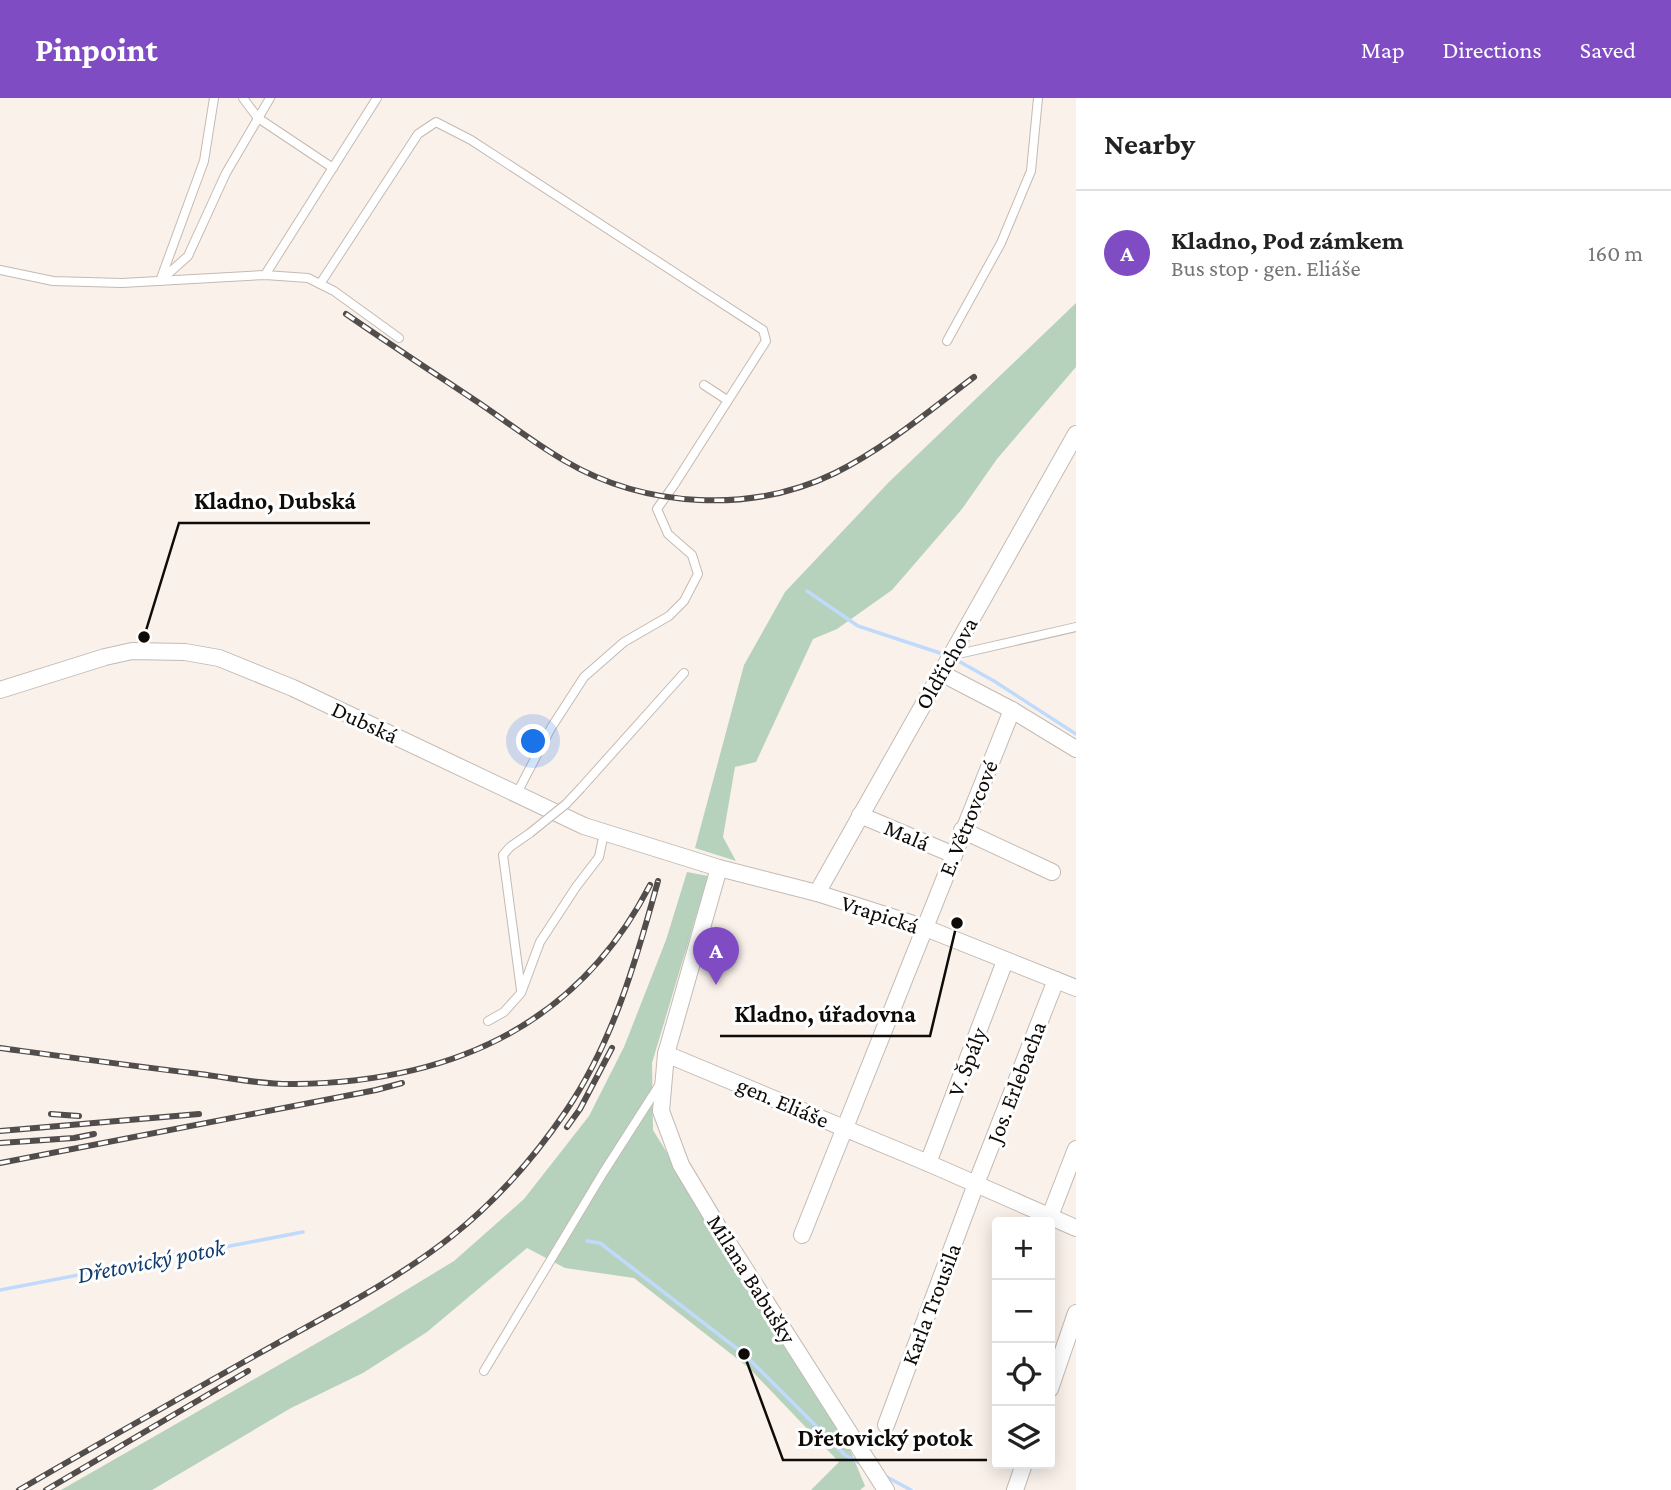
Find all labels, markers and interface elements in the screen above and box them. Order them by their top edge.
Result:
text: Pinpoint [35,31,158,68]
text: Map [1361,36,1405,63]
text: Directions [1443,36,1542,63]
text: Saved [1580,36,1636,63]
text: Nearby [1104,127,1195,160]
text: Kladno, Pod zámkem [1171,226,1404,255]
text: A [1120,240,1134,266]
text: 160 m [1588,240,1643,266]
text: Bus stop · gen. Eliáše [1171,255,1361,281]
callout: Kladno, Dubská [179,478,370,523]
text: Kladno, Dubská [194,487,356,515]
street label: Oldřichova [909,612,983,714]
street label: Dubská [328,695,402,749]
your location [516,724,550,758]
street label: E. Větrovcové [933,756,1003,880]
street label: Malá [881,814,934,856]
street label: Vrapická [838,889,922,939]
pin: A [693,927,739,985]
callout: Kladno, úřadovna [720,991,930,1036]
text: Kladno, úřadovna [734,1000,916,1028]
street label: Jos. Erlebacha [980,1017,1051,1148]
street label: V. Špály [942,1023,992,1100]
street label: gen. Eliáše [733,1071,833,1133]
street label: Milana Babušky [702,1210,802,1348]
map controls [992,1217,1055,1469]
button: + [992,1217,1055,1280]
water label: Dřetovický potok [75,1233,228,1288]
street label: Karla Trousila [896,1239,966,1368]
button: − [992,1280,1055,1343]
button: locate [992,1343,1055,1406]
button: layers [992,1406,1055,1469]
callout: Dřetovický potok [783,1415,987,1460]
text: Dřetovický potok [797,1424,974,1451]

